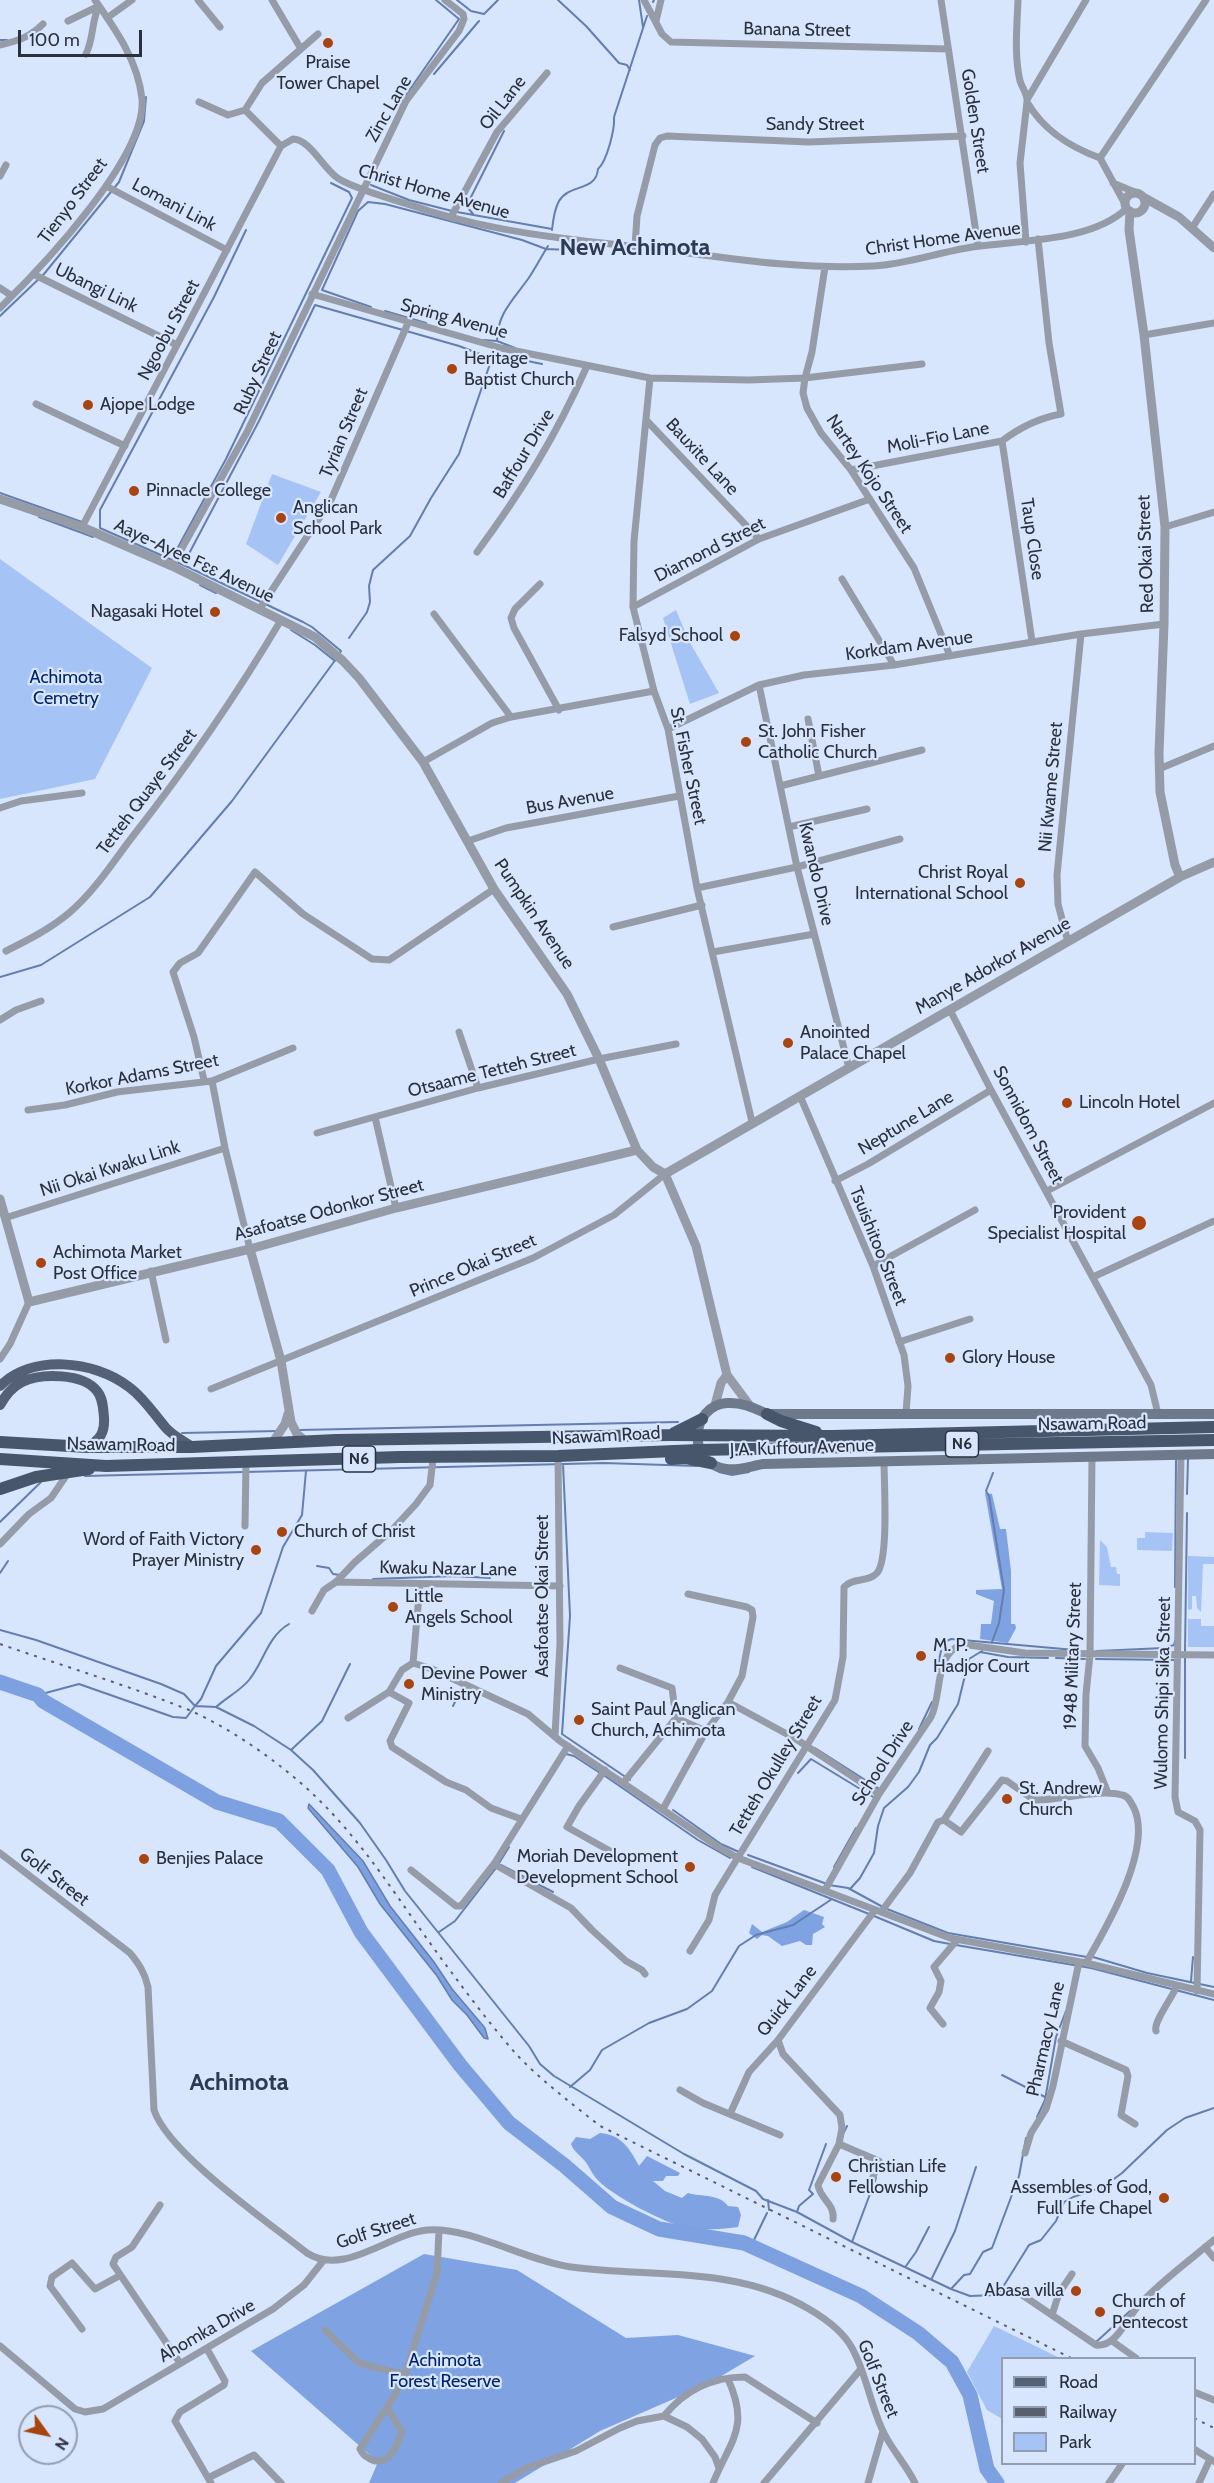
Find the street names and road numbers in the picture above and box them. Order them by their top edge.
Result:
street label: Banana Street [743,18,851,42]
street label: Golden Street [956,67,994,175]
street label: Zinc Lane [361,72,417,146]
street label: Oil Lane [475,72,531,134]
street label: Sandy Street [766,114,864,136]
street label: Tienyo Street [34,154,112,248]
street label: Christ Home Avenue [356,160,512,224]
street label: Lomani Link [128,174,220,236]
street label: Christ Home Avenue [864,217,1022,261]
street label: Ubangi Link [51,259,141,317]
street label: Ngoobu Street [133,276,205,384]
street label: Spring Avenue [398,294,510,344]
street label: Ruby Street [229,328,287,418]
street label: Tyrian Street [315,385,373,481]
street label: Baffour Drive [489,405,559,503]
street label: Nartey Kojo Street [821,411,917,537]
street label: Bauxite Lane [661,414,743,500]
street label: Moli-Fio Lane [885,417,991,459]
street label: Red Okai Street [1133,495,1159,613]
street label: Taup Close [1016,497,1048,581]
street label: Diamond Street [651,513,769,587]
street label: Aaye-Ayee Fɛɛ Avenue [111,514,277,608]
street label: Korkdam Avenue [844,626,974,666]
street label: St. Fisher Street [665,705,711,827]
street label: Nii Kwame Street [1035,721,1067,853]
street label: Tetteh Quaye Street [93,725,201,859]
street label: Bus Avenue [524,783,616,819]
street label: Kwando Drive [794,820,838,928]
street label: Pumpkin Avenue [489,855,579,973]
street label: Manye Adorkor Avenue [911,913,1075,1019]
street label: Otsaame Tetteh Street [406,1040,578,1102]
street label: Korkor Adams Street [64,1050,220,1100]
street label: Sonnidom Street [988,1062,1068,1188]
street label: Neptune Lane [854,1086,958,1160]
street label: Nii Okai Kwaku Link [37,1136,183,1202]
street label: Asafoatse Odonkor Street [232,1174,426,1246]
street label: Tsuishitoo Street [844,1183,912,1309]
street label: Prince Okai Street [406,1230,540,1302]
street label: Nsawam Road [1037,1412,1147,1436]
street label: Nsawam Road [551,1422,661,1450]
road number: N6 [946,1431,978,1457]
street label: Nsawam Road [66,1433,176,1457]
street label: J.A. Kuffour Avenue [730,1435,874,1461]
road number: N6 [342,1446,376,1472]
street label: Asafoatse Okai Street [532,1515,554,1677]
street label: Kwaku Nazar Lane [379,1557,517,1581]
street label: 1948 Military Street [1060,1582,1086,1730]
street label: Wulomo Shipi Sika Street [1151,1596,1175,1790]
street label: Tetteh Okulley Street [725,1692,827,1840]
street label: School Drive [848,1716,918,1810]
street label: Golf Street [15,1843,93,1911]
street label: Quick Lane [753,1961,821,2041]
street label: Pharmacy Lane [1022,1980,1070,2098]
street label: Golf Street [333,2208,419,2254]
street label: Ahomka Drive [155,2295,259,2367]
street label: Golf Street [853,2337,903,2421]

